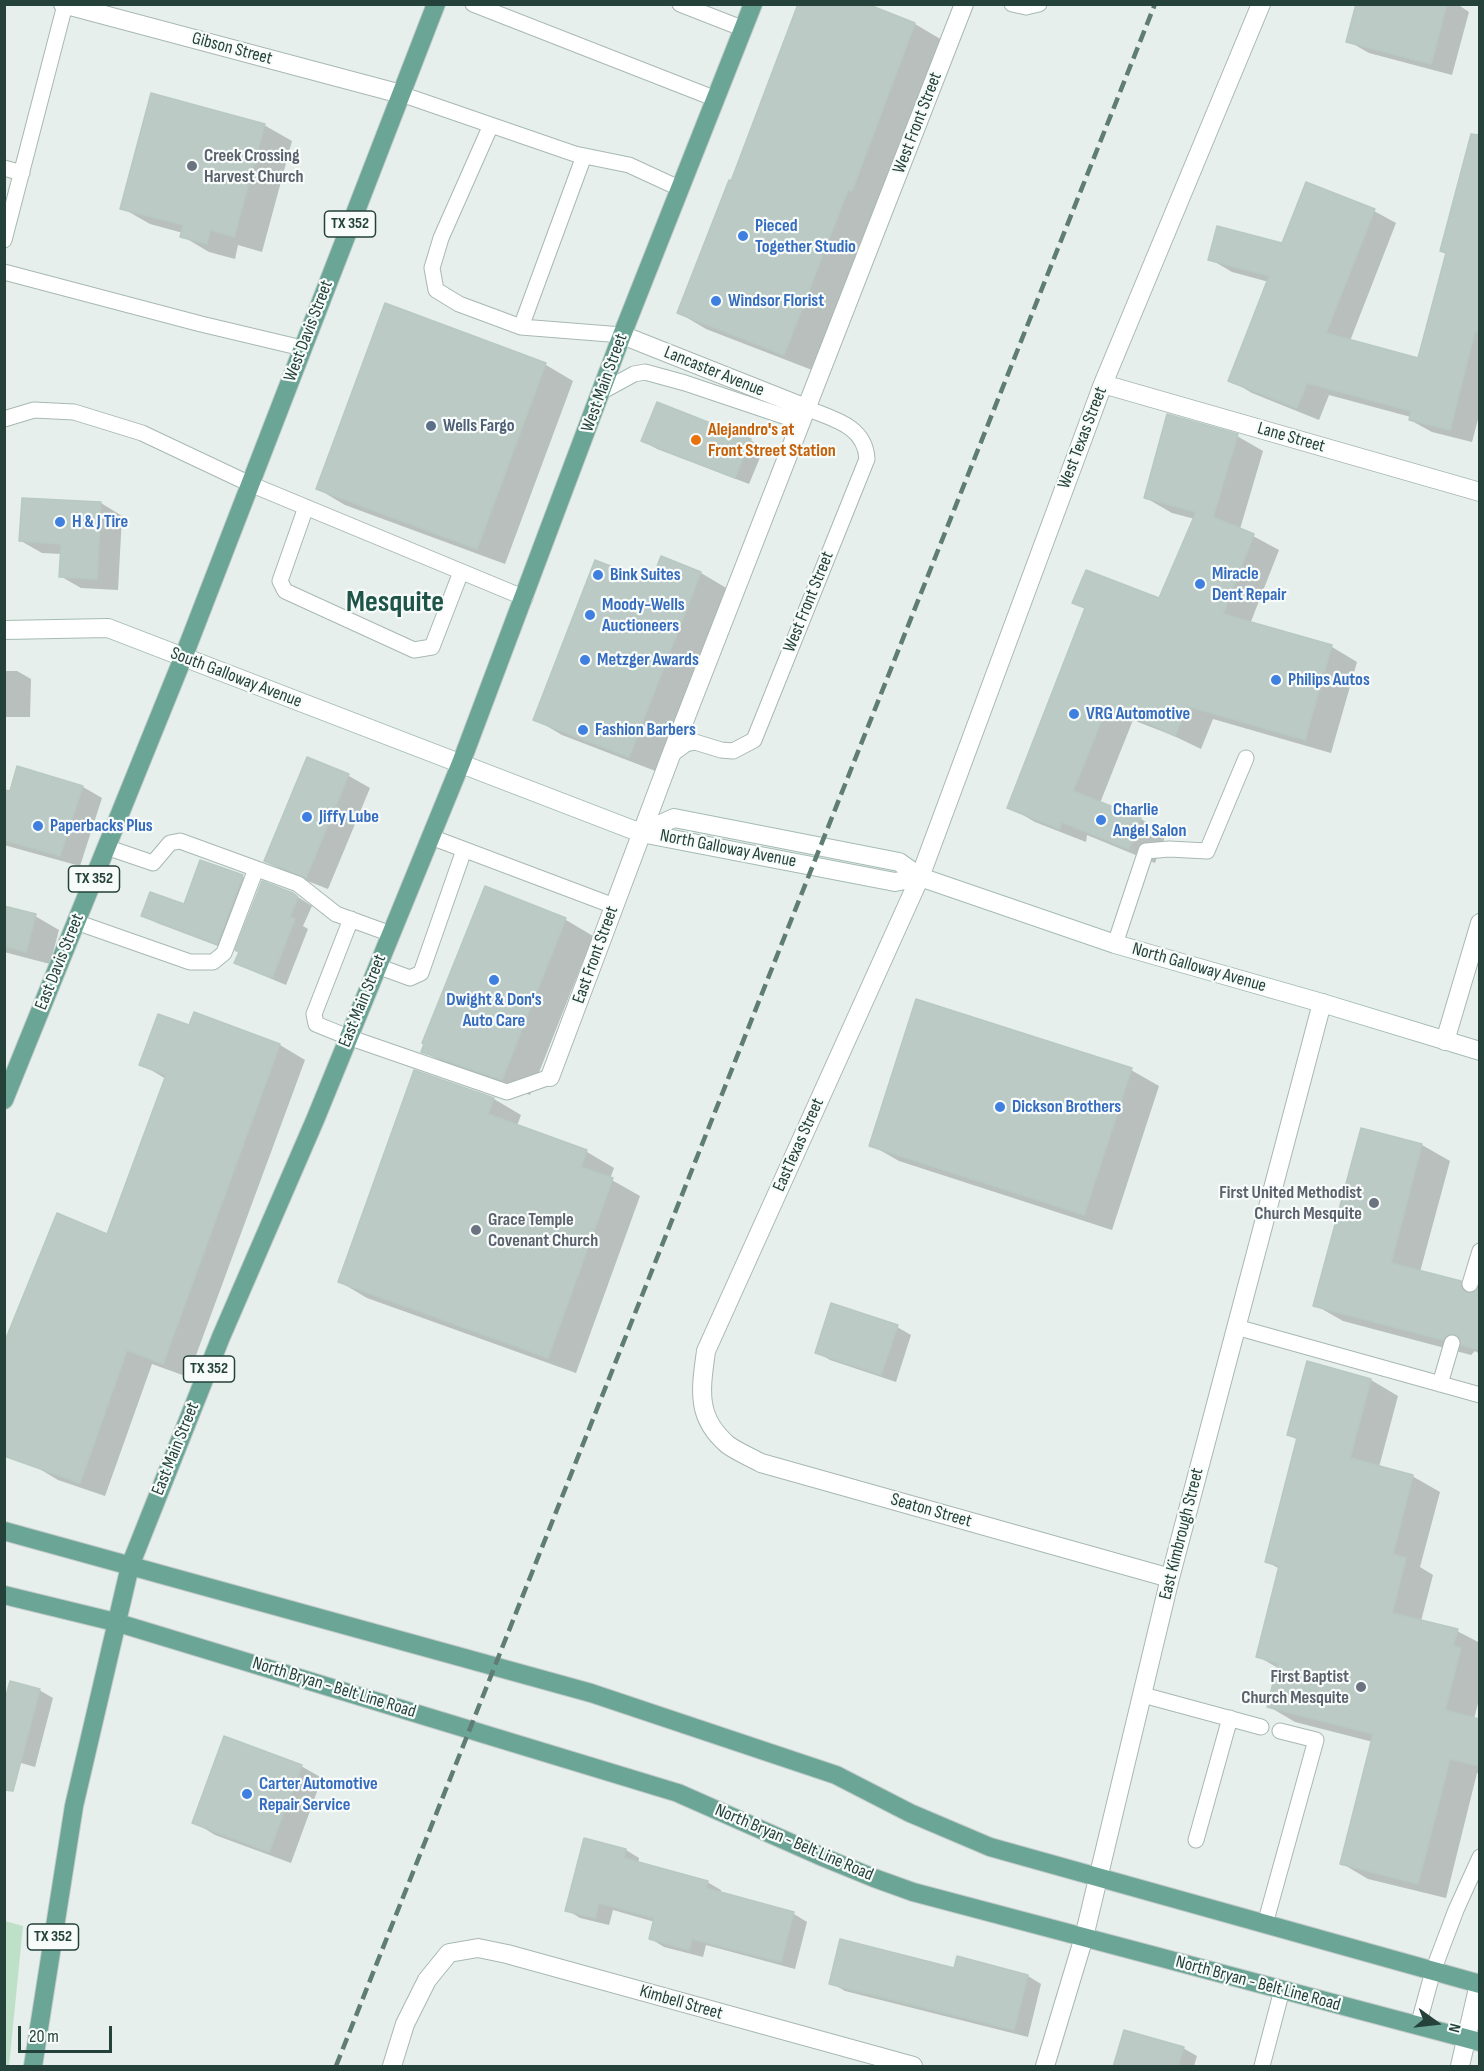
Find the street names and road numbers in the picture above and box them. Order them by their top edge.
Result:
street label: Gibson Street [189,28,275,70]
street label: West Front Street [889,69,947,177]
road number: TX 352 [324,211,376,237]
street label: West Davis Street [280,277,338,385]
street label: West Main Street [577,331,633,435]
street label: Lancaster Avenue [661,342,767,402]
street label: West Texas Street [1054,384,1112,492]
street label: Lane Street [1255,418,1327,458]
street label: West Front Street [779,548,839,656]
street label: South Galloway Avenue [167,643,305,713]
street label: North Galloway Avenue [658,825,798,873]
road number: TX 352 [68,866,119,892]
street label: East Front Street [568,903,624,1007]
street label: East Davis Street [31,911,89,1013]
street label: North Galloway Avenue [1129,939,1269,997]
street label: East Main Street [335,951,391,1051]
street label: EastTexas Street [769,1095,829,1195]
road number: TX 352 [184,1356,234,1382]
street label: East Main Street [148,1399,204,1499]
street label: East Kimbrough Street [1155,1466,1209,1602]
street label: Seaton Street [888,1489,974,1533]
street label: North Bryan - Belt Line Road [250,1653,418,1723]
street label: North Bryan - Belt Line Road [712,1800,876,1886]
road number: TX 352 [28,1924,78,1950]
street label: North Bryan - Belt Line Road [1173,1952,1343,2016]
street label: Kimbell Street [637,1981,725,2025]

